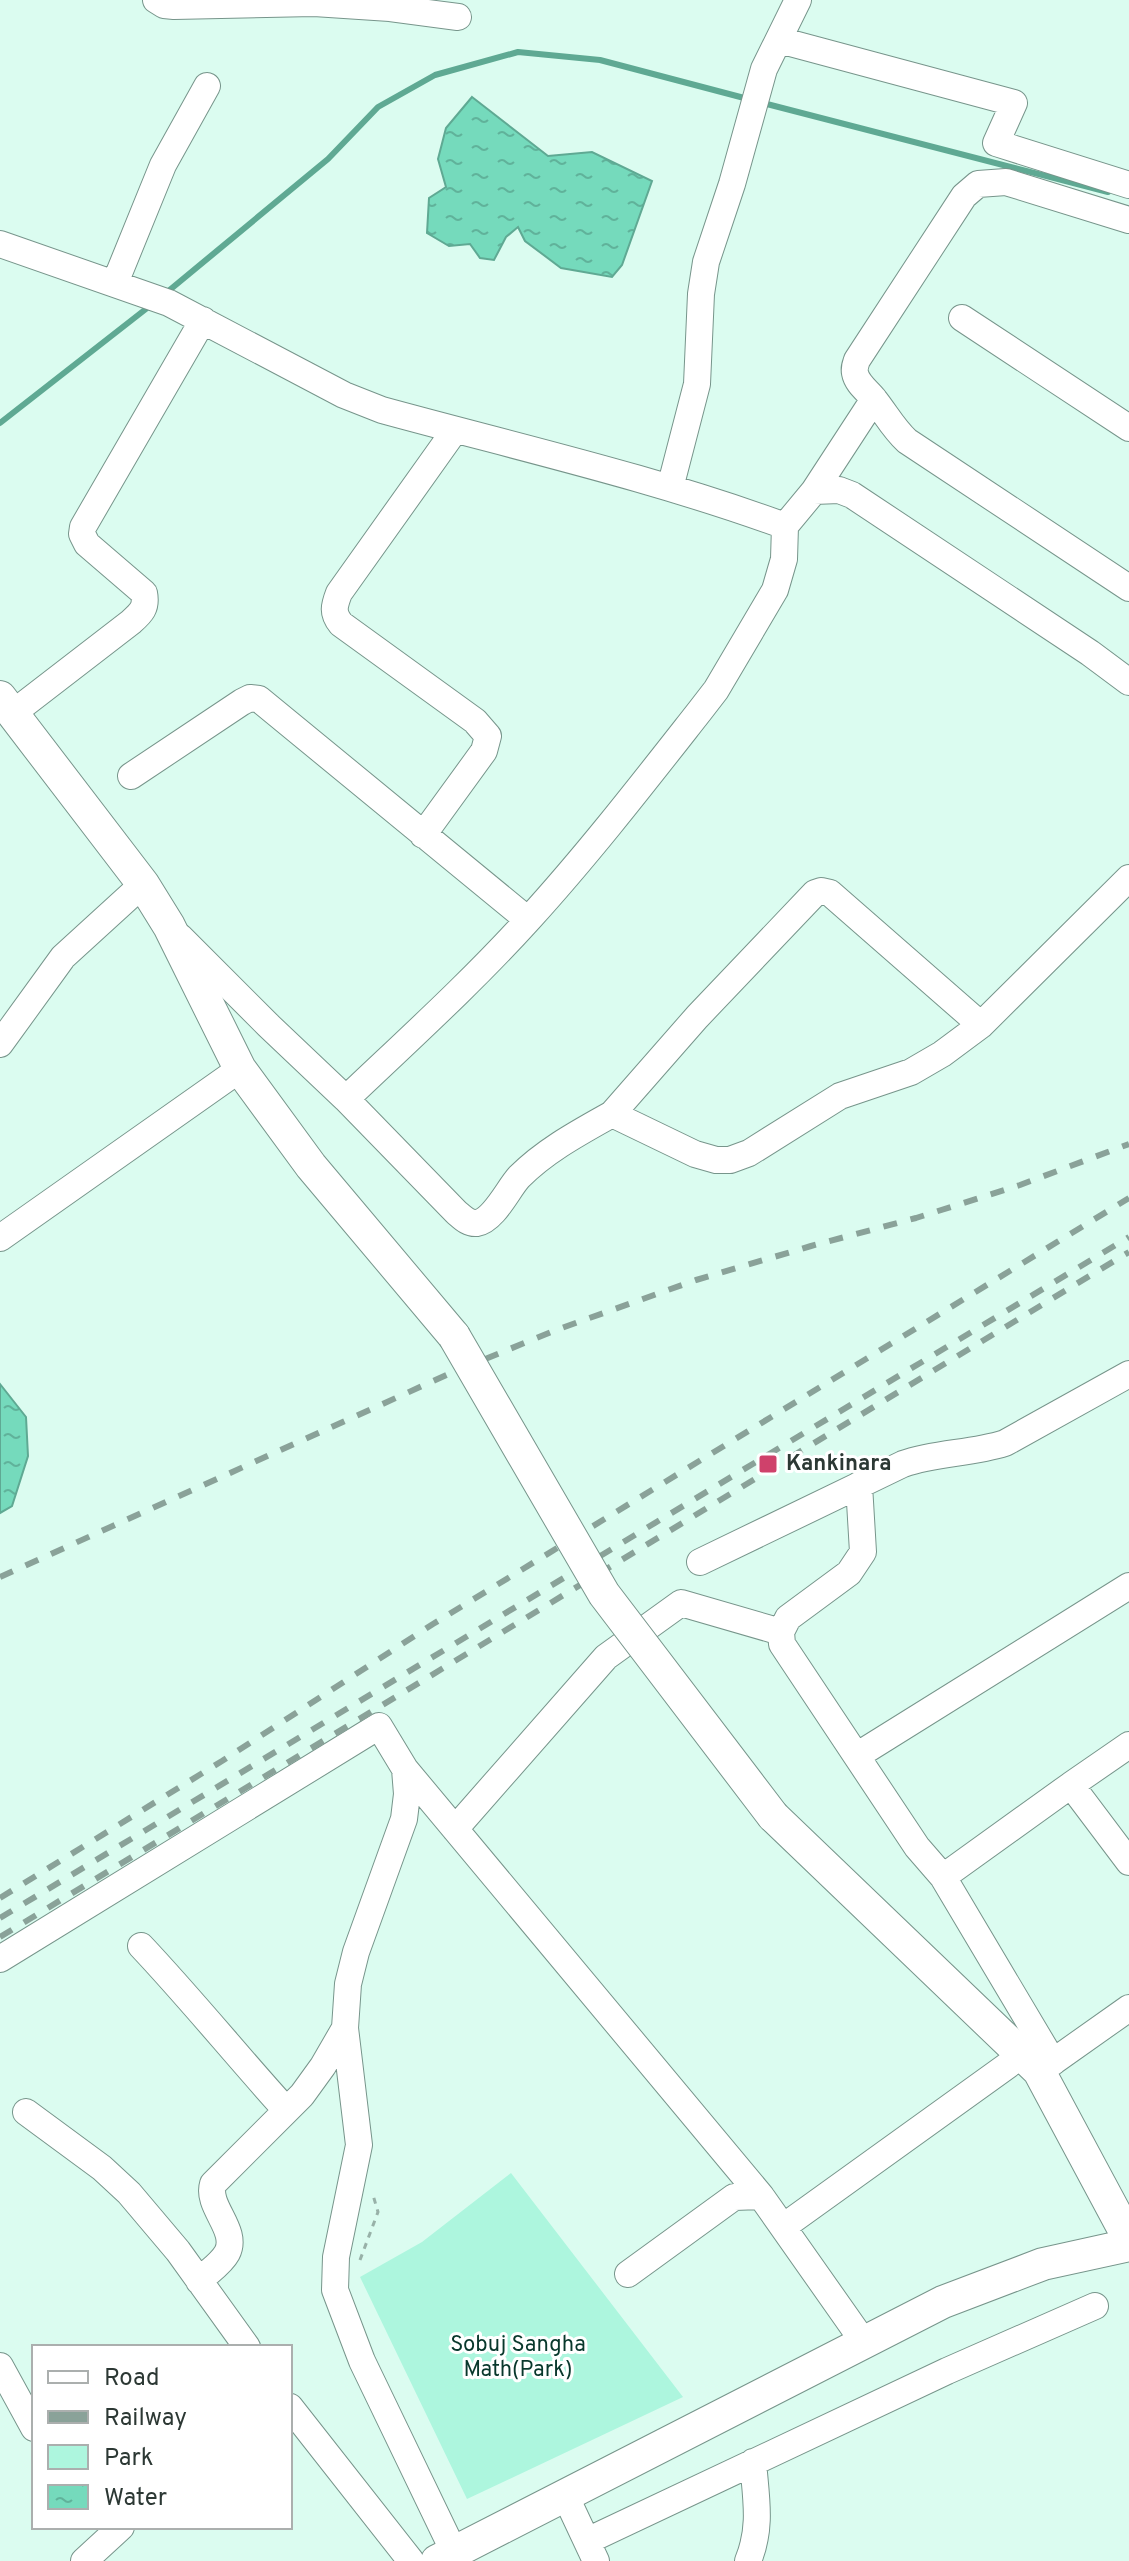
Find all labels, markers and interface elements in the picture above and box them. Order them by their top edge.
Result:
place label: Kankinara [786,1451,892,1478]
marker: Kankinara [757,1453,779,1475]
park label: Sobuj Sangha Math(Park) [450,2332,586,2384]
legend [32,2345,292,2529]
text: Road [104,2364,160,2394]
text: Railway [104,2404,187,2434]
text: Park [104,2444,154,2474]
text: Water [104,2484,167,2514]

